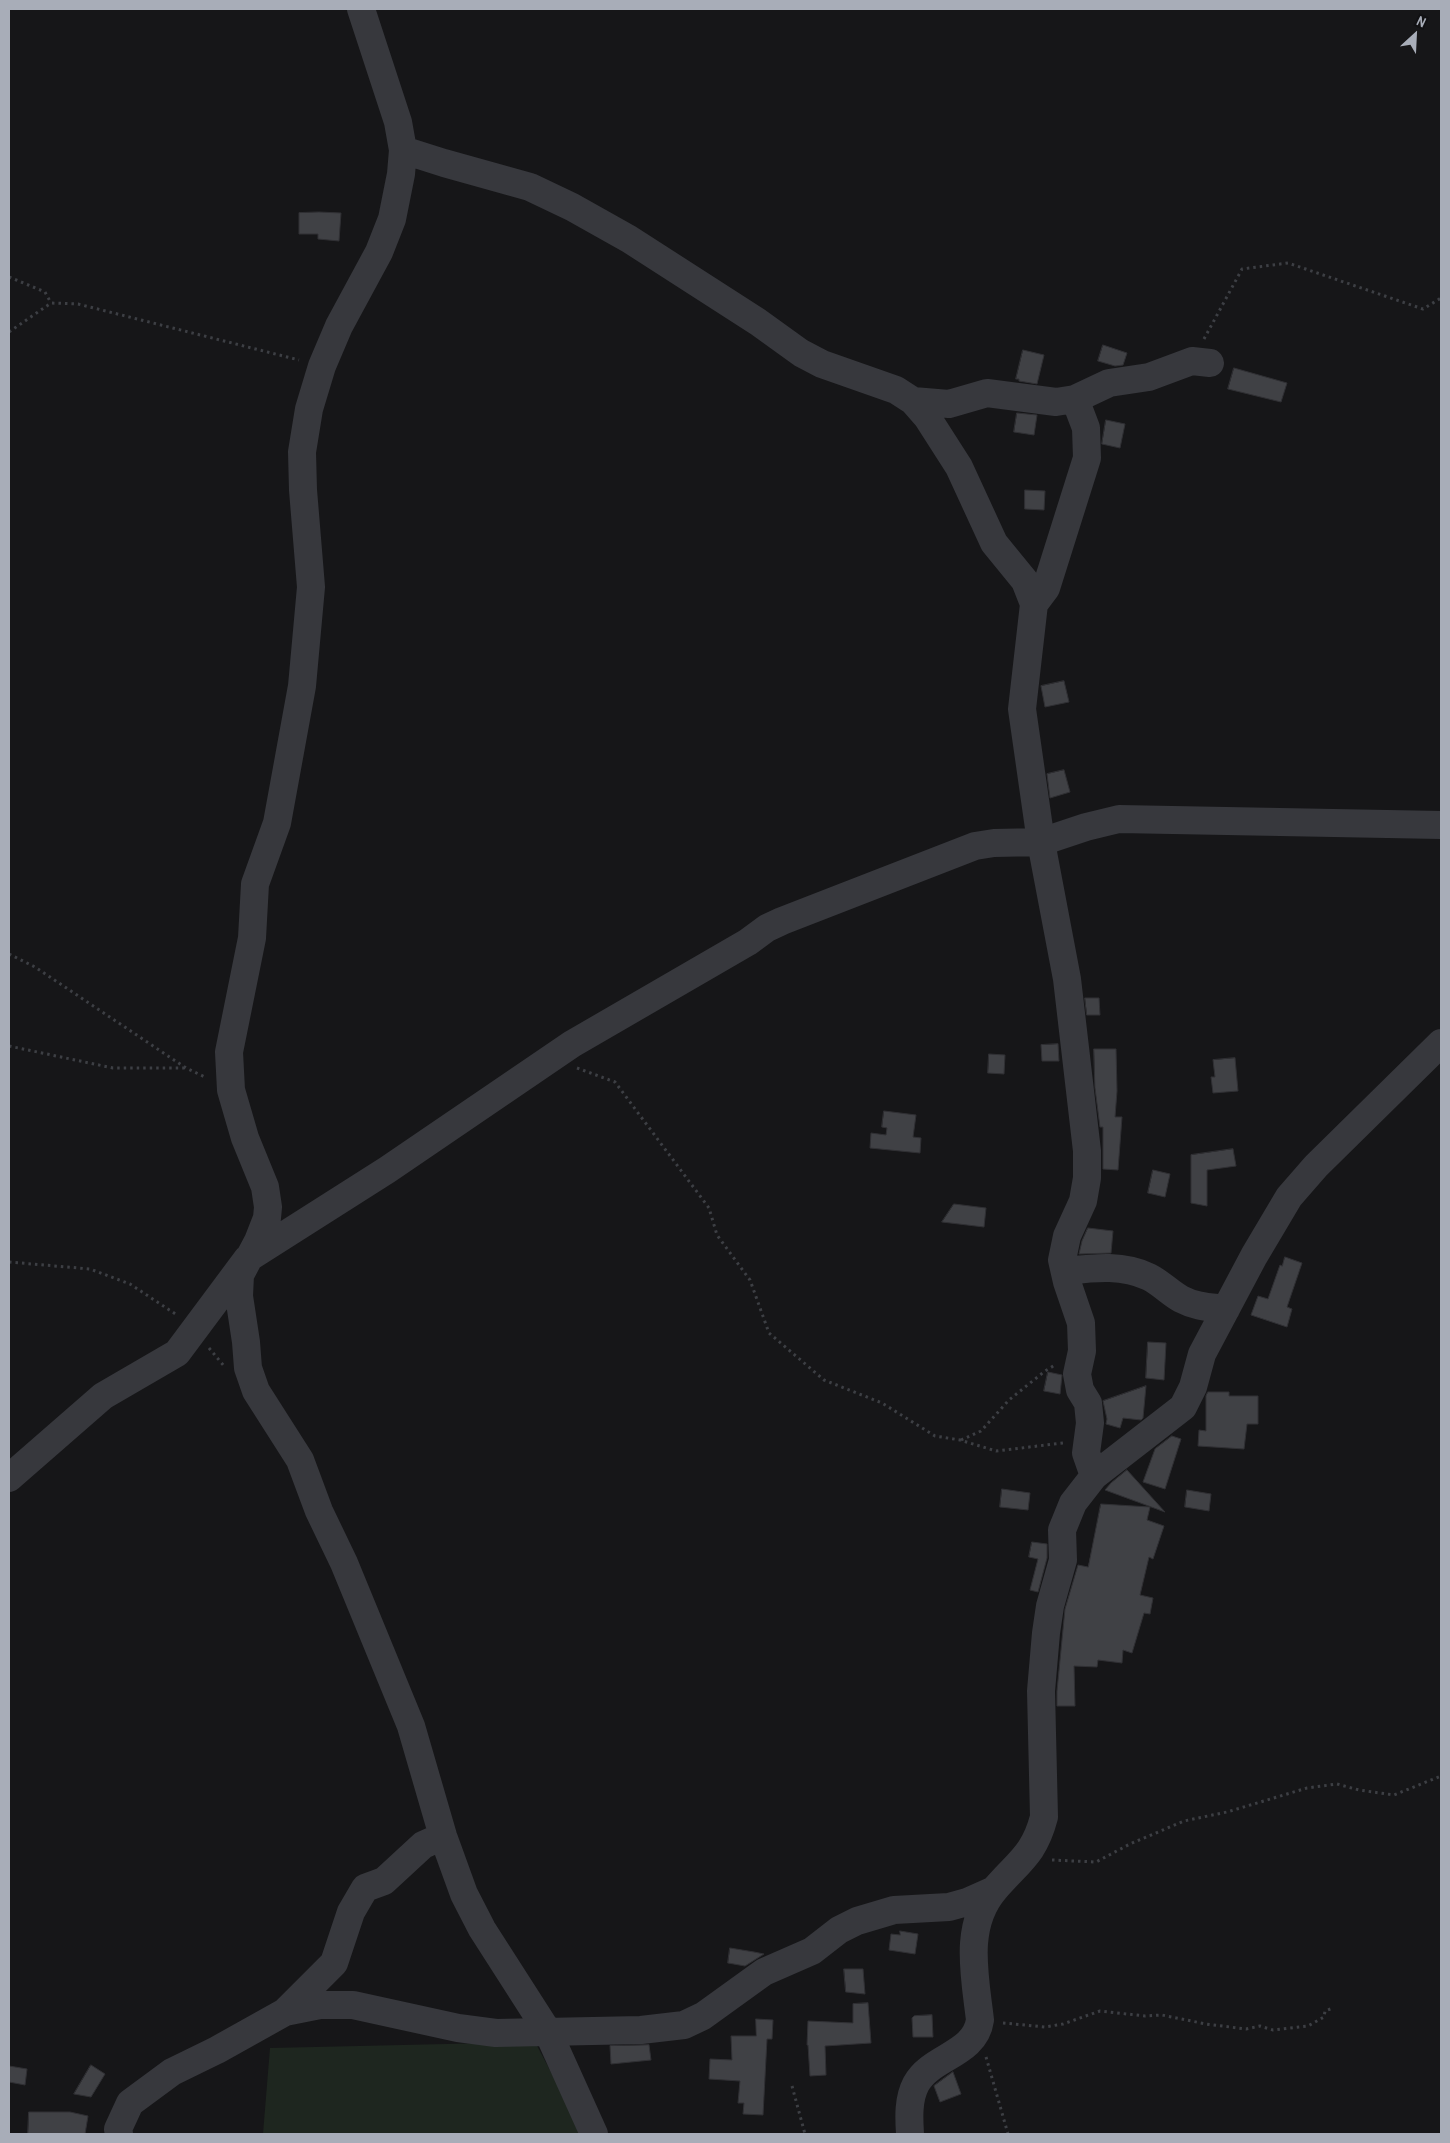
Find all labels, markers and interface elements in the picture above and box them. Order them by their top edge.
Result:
north arrow [1390,10,1440,60]
text: N [1414,11,1429,31]

